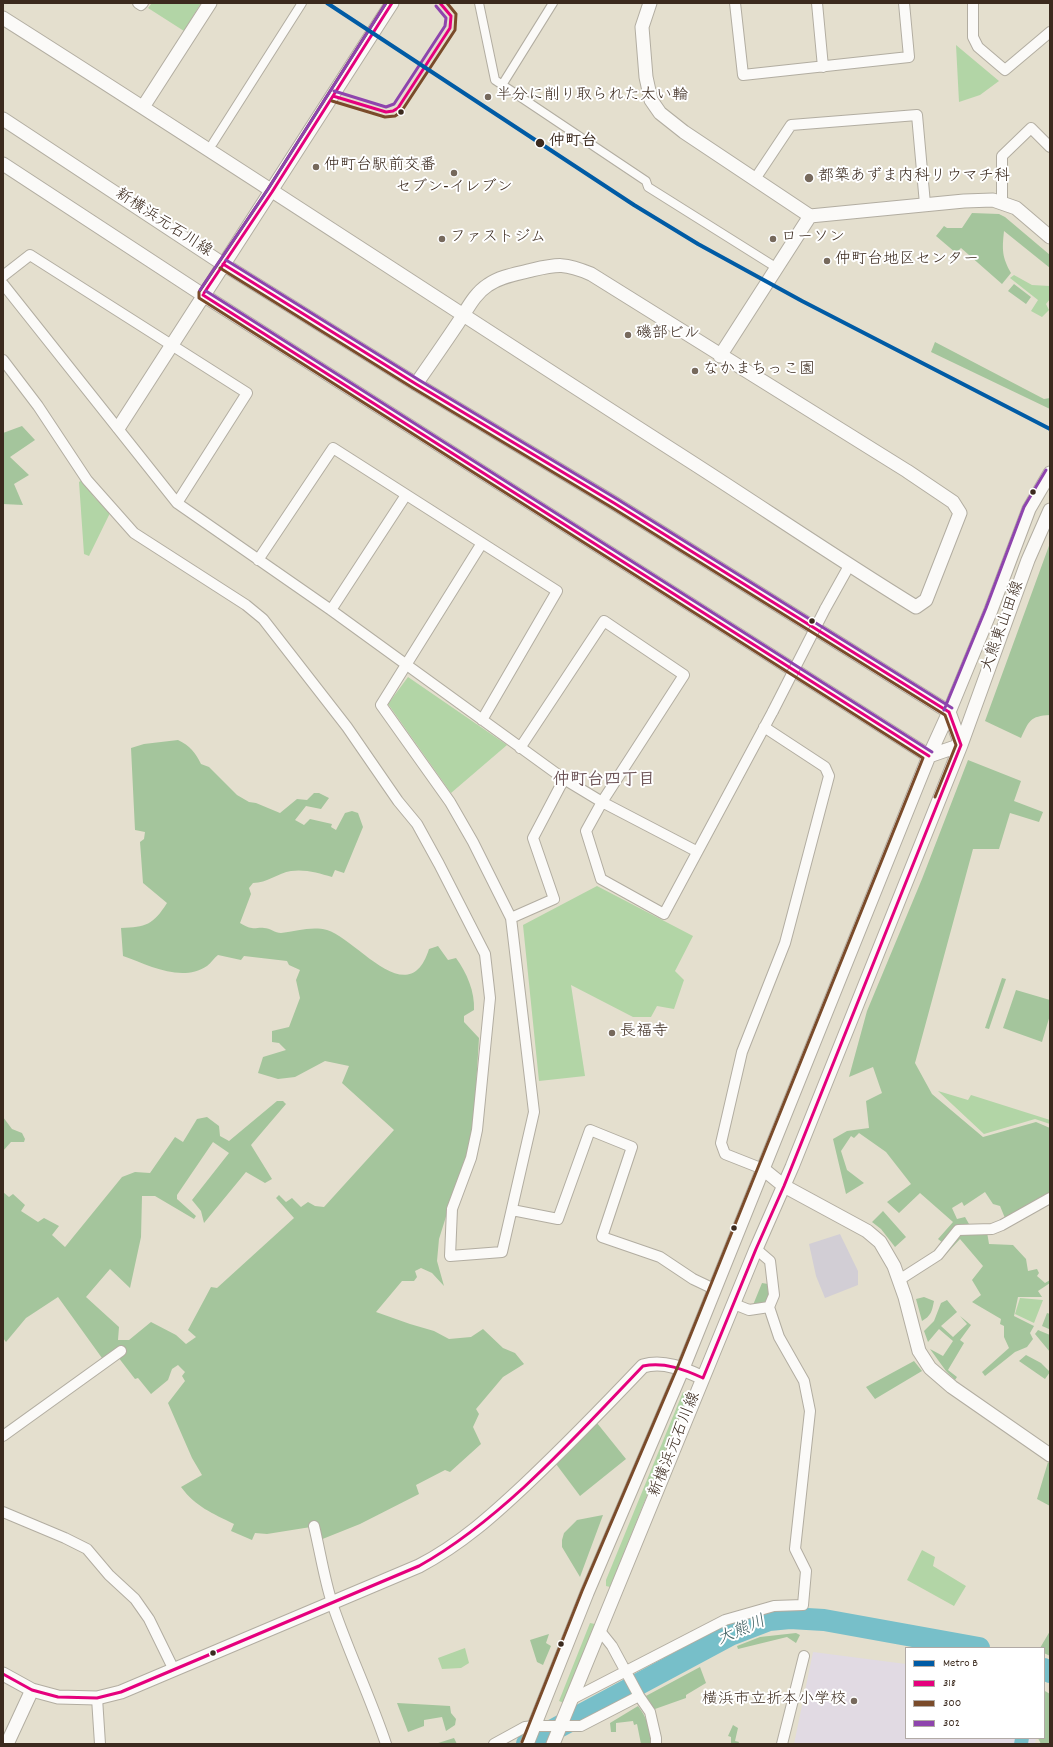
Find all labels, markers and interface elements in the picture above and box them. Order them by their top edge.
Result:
place label: 半分に削り取られた太い輪 [496,87,688,107]
marker: 半分に削り取られた太い輪 [483,92,493,102]
unlabelled marker [396,107,406,117]
place label: 仲町台 [549,133,597,153]
marker: 仲町台 [534,137,546,149]
place label: 仲町台駅前交番 [324,157,436,177]
marker: 仲町台駅前交番 [311,162,321,172]
marker: セブン-イレブン [449,168,459,178]
place label: 都築あずま内科リウマチ科 [818,168,1010,188]
marker: 都築あずま内科リウマチ科 [803,172,815,184]
place label: セブン-イレブン [395,179,513,199]
street label: 新横浜元石川線 [111,185,215,263]
place label: ファストジム [450,229,546,249]
place label: ローソン [781,229,845,249]
marker: ファストジム [437,234,447,244]
marker: ローソン [768,234,778,244]
place label: 仲町台地区センター [835,251,979,271]
marker: 仲町台地区センター [822,256,832,266]
place label: 磯部ビル [636,325,700,345]
marker: 磯部ビル [623,330,633,340]
place label: なかまちっこ園 [703,361,815,381]
marker: なかまちっこ園 [690,366,700,376]
unlabelled marker [1028,487,1038,497]
street label: 大熊東山田線 [979,579,1029,675]
unlabelled marker [807,616,817,626]
district label: 仲町台四丁目 [553,772,655,792]
place label: 長福寺 [620,1023,668,1043]
marker: 長福寺 [607,1028,617,1038]
unlabelled marker [729,1223,739,1233]
street label: 新横浜元石川線 [646,1389,706,1501]
water label: 大熊川 [715,1613,769,1651]
unlabelled marker [556,1639,566,1649]
legend [905,1647,1045,1739]
unlabelled marker [208,1648,218,1658]
text: Metro B [943,1655,978,1672]
text: 318 [943,1675,956,1692]
place label: 横浜市立折本小学校 [702,1691,846,1711]
text: 300 [943,1695,961,1712]
marker: 横浜市立折本小学校 [849,1696,859,1706]
text: 302 [943,1715,960,1732]

